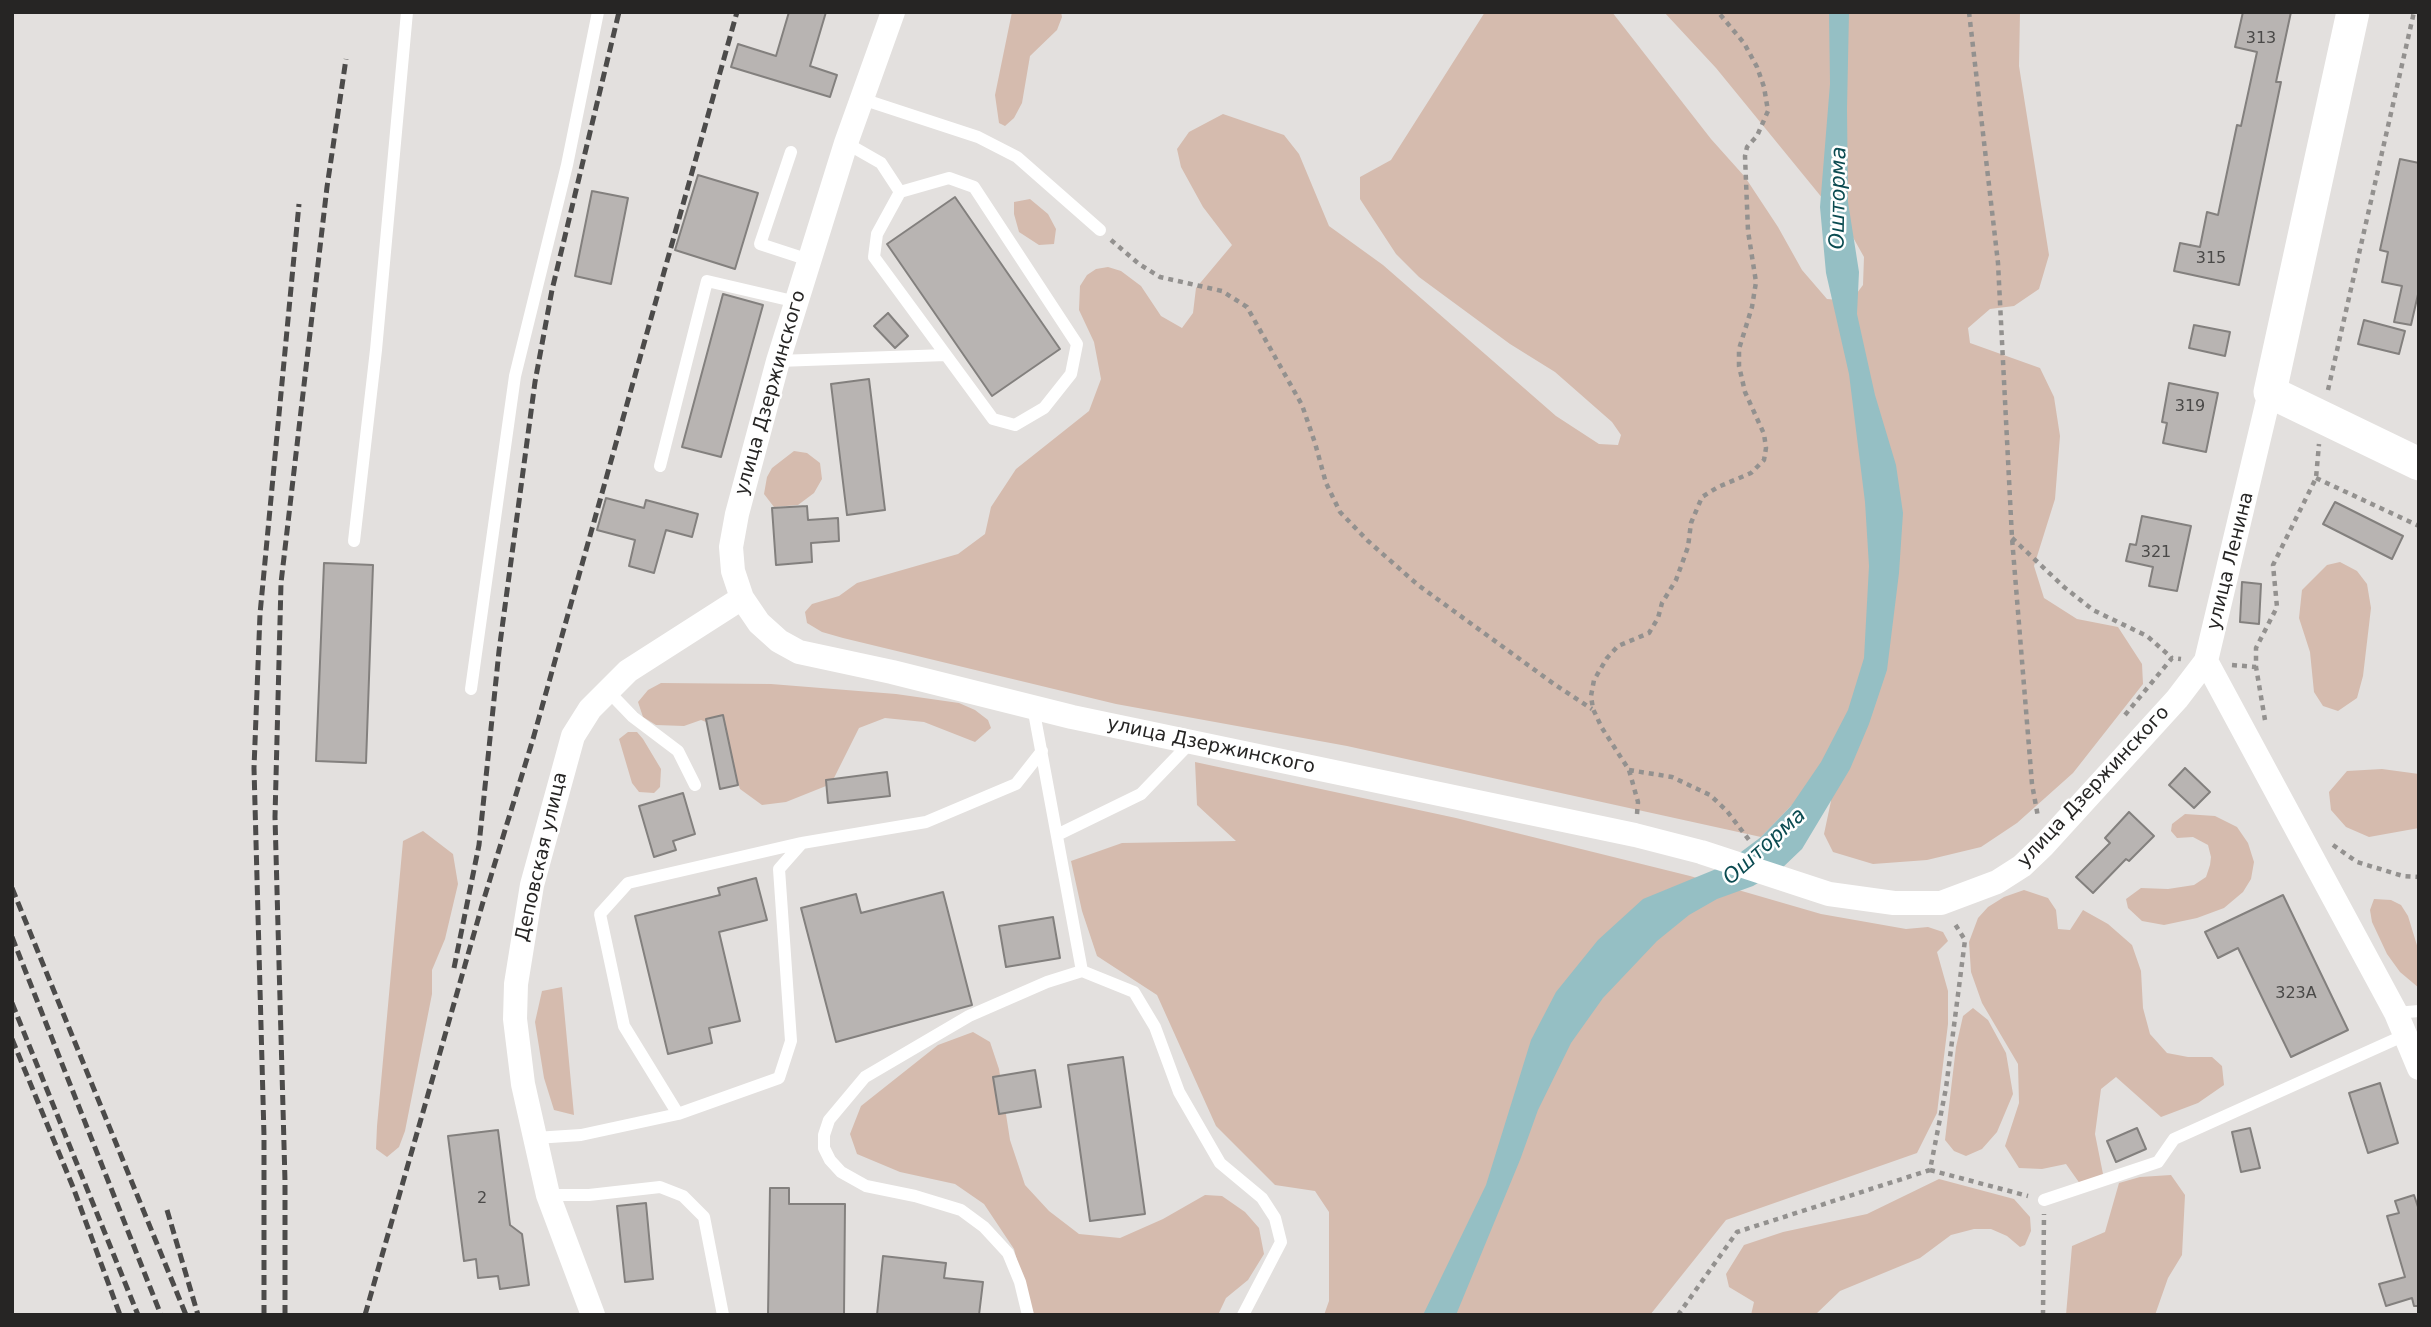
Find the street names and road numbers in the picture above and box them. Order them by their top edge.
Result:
street label: улица Дзержинского [731,288,811,498]
street label: улица Ленина [2203,490,2259,632]
street label: улица Дзержинского [2013,702,2175,872]
street label: улица Дзержинского [1105,713,1317,779]
street label: Деповская улица [511,770,573,944]

